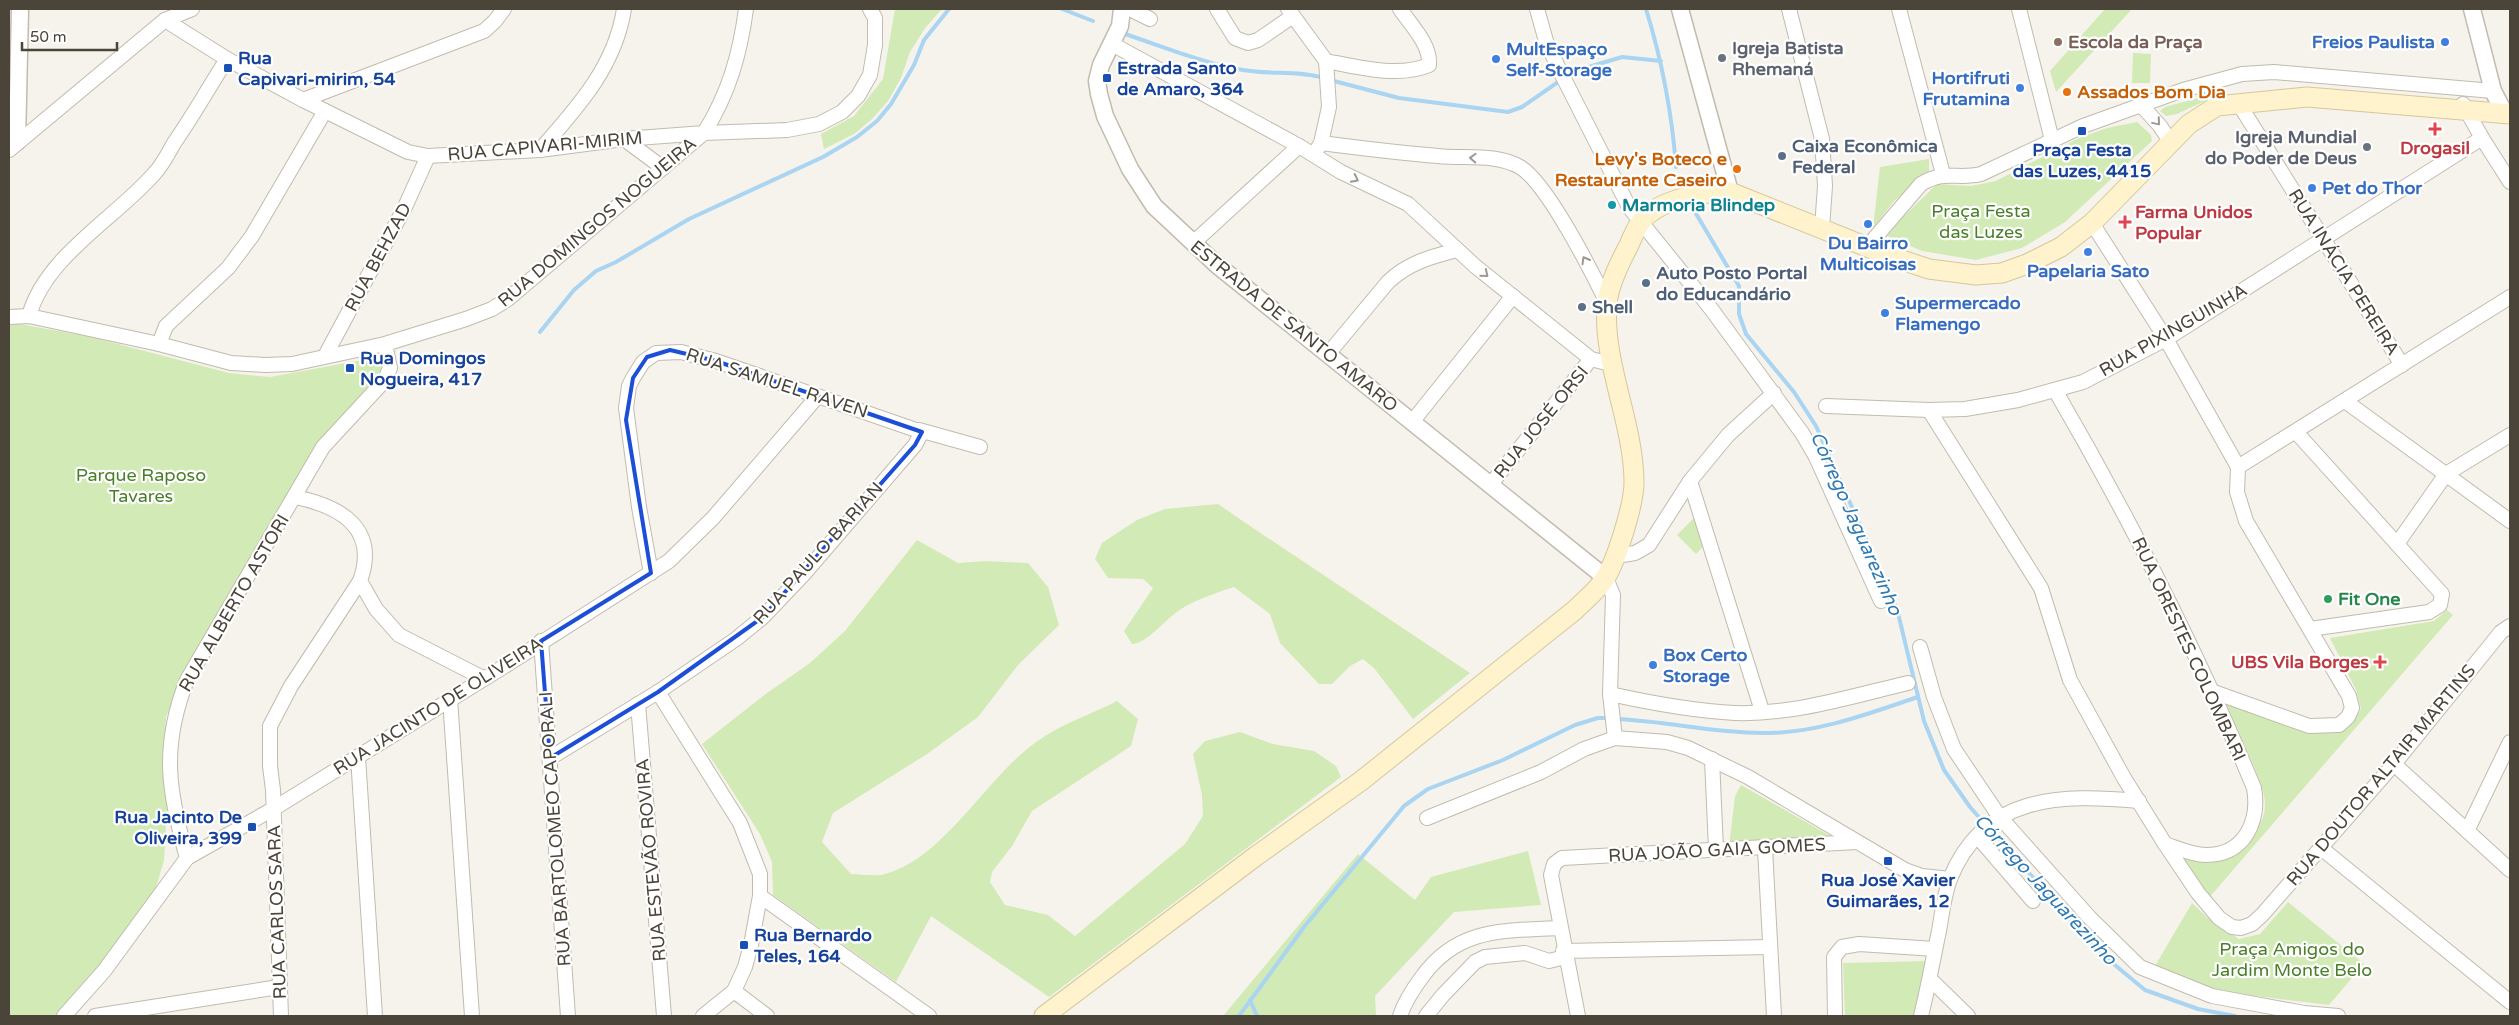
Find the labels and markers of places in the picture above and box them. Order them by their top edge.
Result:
place label: Escola da Praça [2068,31,2203,53]
place label: Freios Paulista [2312,31,2435,53]
marker: Escola da Praça [2052,36,2064,48]
marker: Freios Paulista [2439,36,2451,48]
place label: Igreja Batista Rhemaná [1732,37,1844,80]
place label: MultEspaço Self-Storage [1506,38,1612,81]
place label: Rua Capivari-mirim, 54 [238,47,396,90]
marker: Igreja Batista Rhemaná [1716,52,1728,64]
marker: MultEspaço Self-Storage [1490,53,1502,65]
place label: Estrada Santo de Amaro, 364 [1117,57,1245,100]
marker: Rua Capivari-mirim, 54 [222,62,234,74]
place label: Hortifruti Frutamina [1923,67,2010,110]
marker: Estrada Santo de Amaro, 364 [1101,72,1113,84]
place label: Assados Bom Dia [2077,81,2226,103]
marker: Hortifruti Frutamina [2014,82,2026,94]
marker: Assados Bom Dia [2061,86,2073,98]
marker: Drogasil [2429,123,2441,135]
marker: Praça Festa das Luzes, 4415 [2076,125,2088,137]
place label: Igreja Mundial do Poder de Deus [2205,126,2357,169]
place label: Caixa Econômica Federal [1792,135,1938,178]
place label: Drogasil [2400,137,2470,159]
place label: Praça Festa das Luzes, 4415 [2013,139,2151,182]
marker: Igreja Mundial do Poder de Deus [2361,141,2373,153]
place label: Levy's Boteco e Restaurante Caseiro [1555,148,1727,191]
marker: Caixa Econômica Federal [1776,150,1788,162]
marker: Levy's Boteco e Restaurante Caseiro [1731,163,1743,175]
place label: Pet do Thor [2322,177,2423,199]
marker: Pet do Thor [2306,182,2318,194]
place label: Marmoria Blindep [1622,194,1775,216]
marker: Marmoria Blindep [1606,199,1618,211]
place label: Farma Unidos Popular [2135,201,2253,244]
marker: Farma Unidos Popular [2119,216,2131,228]
marker: Du Bairro Multicoisas [1862,218,1874,230]
place label: Du Bairro Multicoisas [1820,232,1917,275]
marker: Papelaria Sato [2082,246,2094,258]
place label: Papelaria Sato [2027,260,2149,282]
place label: Auto Posto Portal do Educandário [1656,262,1807,305]
marker: Auto Posto Portal do Educandário [1640,277,1652,289]
place label: Supermercado Flamengo [1895,292,2021,335]
place label: Shell [1592,296,1633,318]
marker: Shell [1576,301,1588,313]
marker: Supermercado Flamengo [1879,307,1891,319]
place label: Rua Domingos Nogueira, 417 [360,347,486,390]
marker: Rua Domingos Nogueira, 417 [344,362,356,374]
place label: Fit One [2338,588,2400,610]
marker: Fit One [2322,593,2334,605]
place label: Box Certo Storage [1663,644,1748,687]
place label: UBS Vila Borges [2231,651,2369,673]
marker: UBS Vila Borges [2373,655,2387,669]
marker: Box Certo Storage [1647,659,1659,671]
place label: Rua Jacinto De Oliveira, 399 [114,806,242,849]
marker: Rua Jacinto De Oliveira, 399 [246,821,258,833]
marker: Rua José Xavier Guimarães, 12 [1882,855,1894,867]
place label: Rua José Xavier Guimarães, 12 [1821,869,1956,912]
place label: Rua Bernardo Teles, 164 [753,924,872,967]
marker: Rua Bernardo Teles, 164 [738,939,750,951]

